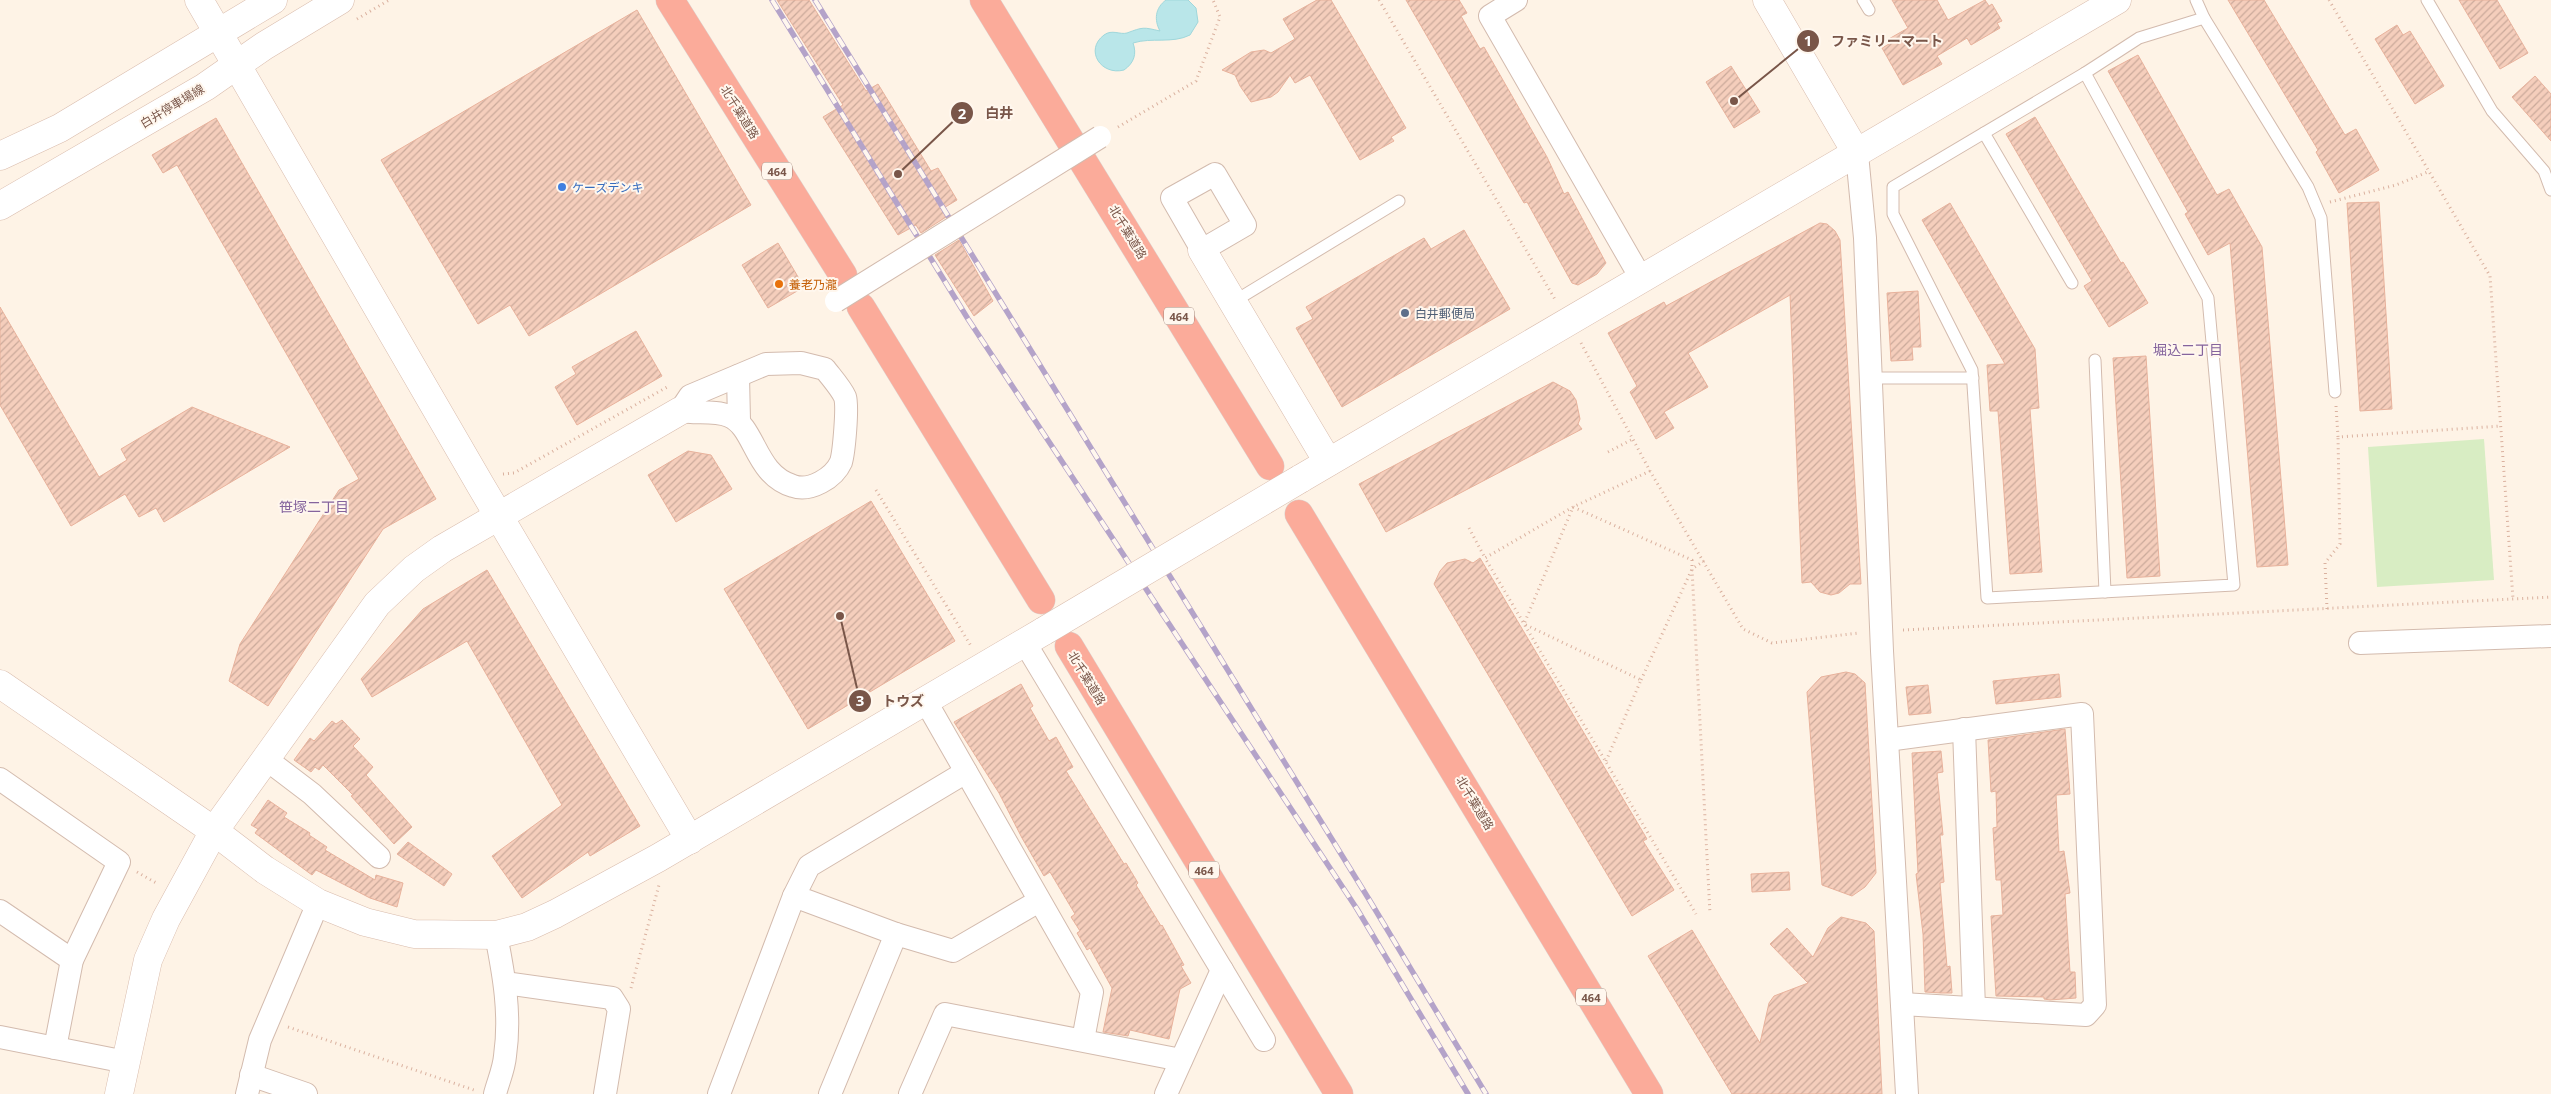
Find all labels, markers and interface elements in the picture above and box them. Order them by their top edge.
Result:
callout: ファミリーマート [1796,26,1953,55]
text: 1 [1804,30,1812,50]
text: ファミリーマート [1831,31,1943,50]
street label: 白井停車場線 [137,80,207,132]
street label: 北千葉道路 [717,82,763,142]
callout: 白井 [950,99,1023,128]
text: 2 [958,103,967,123]
text: 白井 [985,103,1013,122]
road number: 464 [762,162,792,180]
place label: ケーズデンキ [572,179,643,196]
marker: ケーズデンキ [556,181,568,193]
street label: 北千葉道路 [1105,202,1151,262]
place label: 養老乃瀧 [789,276,837,293]
marker: 養老乃瀧 [773,278,785,290]
place label: 白井郵便局 [1415,305,1475,322]
marker: 白井郵便局 [1399,307,1411,319]
road number: 464 [1164,308,1194,324]
district label: 堀込二丁目 [2153,340,2223,359]
district label: 笹塚二丁目 [279,497,349,516]
street label: 北千葉道路 [1064,648,1110,708]
callout: トウズ [847,686,934,715]
text: 3 [856,690,864,710]
text: トウズ [882,691,924,710]
street label: 北千葉道路 [1452,773,1498,833]
road number: 464 [1189,862,1219,878]
road number: 464 [1576,989,1606,1006]

